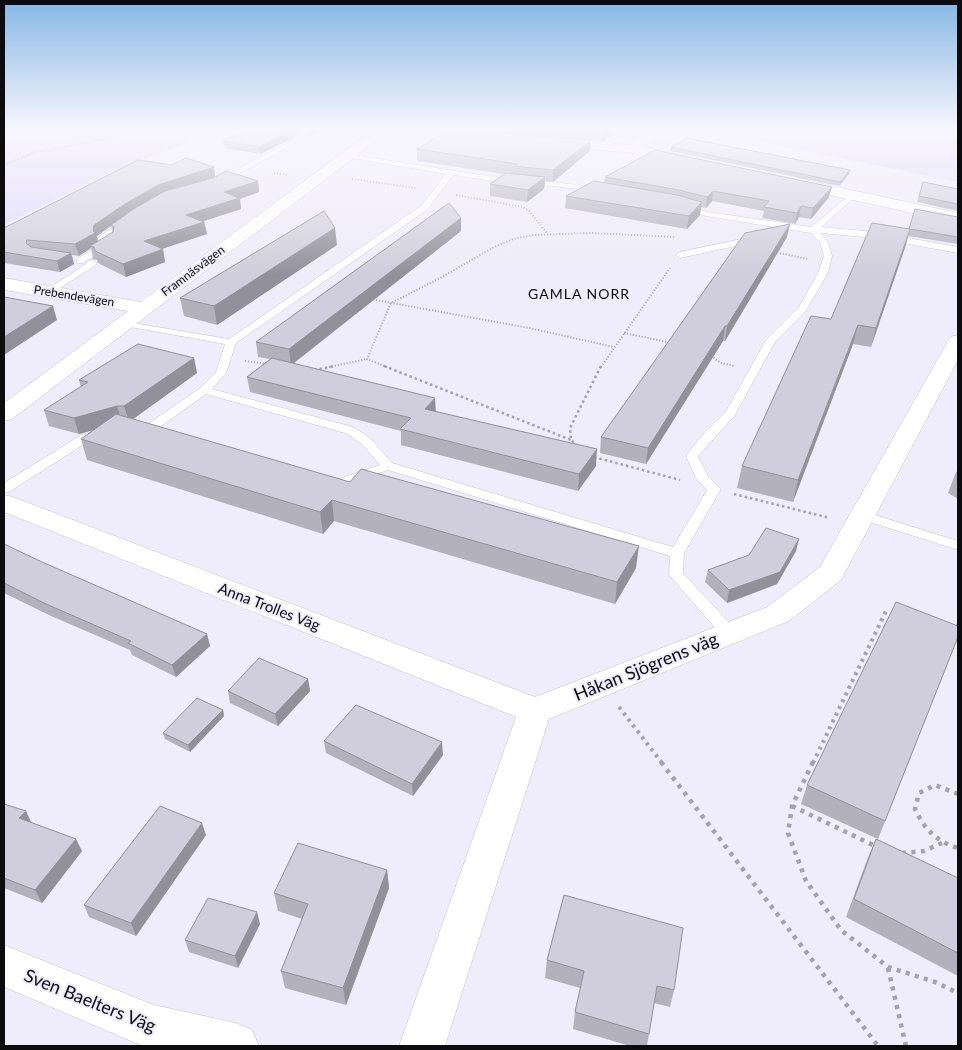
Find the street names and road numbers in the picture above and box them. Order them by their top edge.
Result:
street label: Framnäsvägen [158,242,227,299]
street label: Prebendevägen [33,282,115,309]
street label: Anna Trolles Väg [216,578,323,634]
street label: Håkan Sjögrens väg [570,627,721,705]
street label: Sven Baelters Väg [21,964,159,1037]

